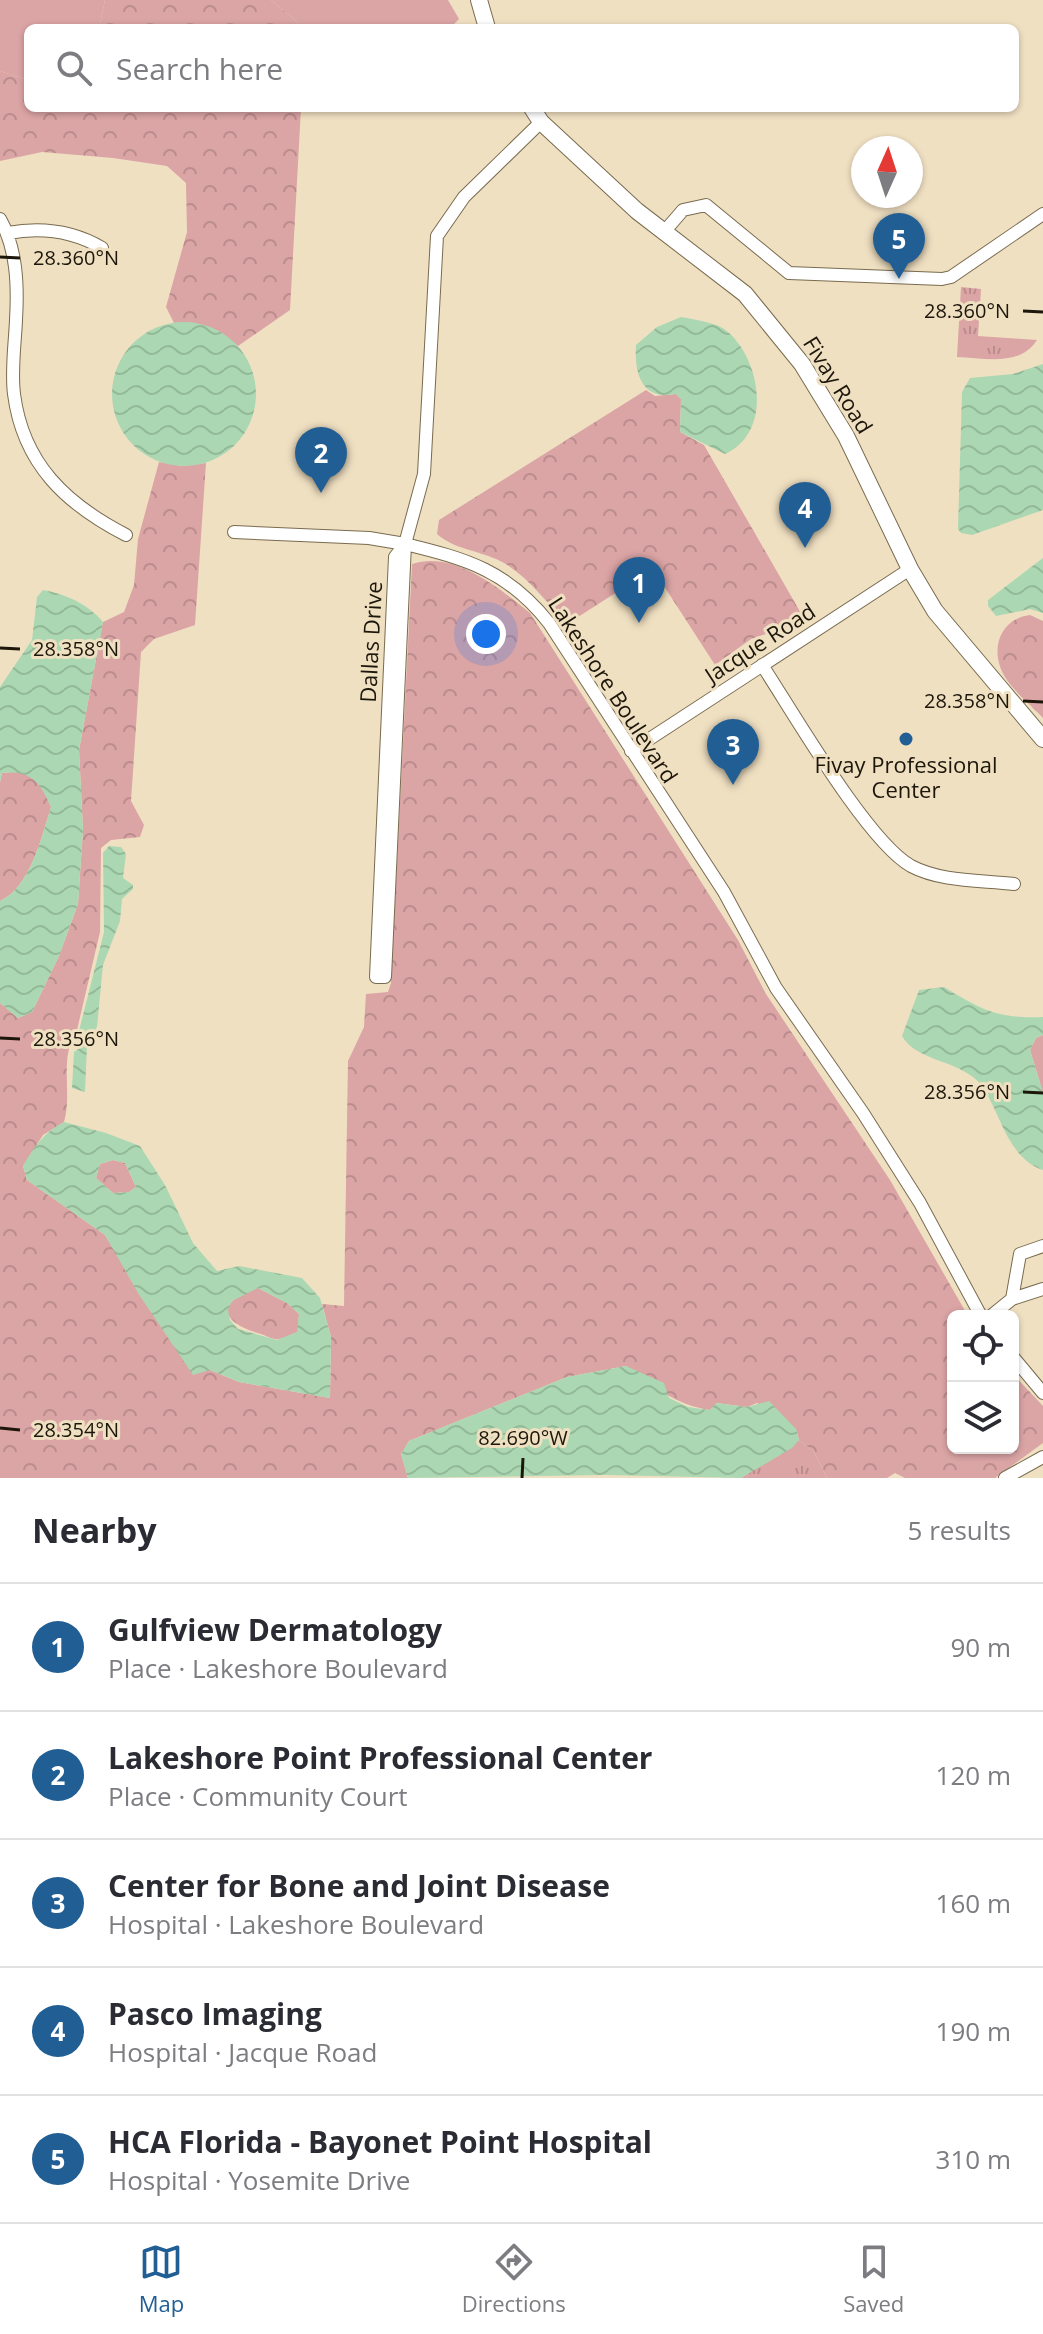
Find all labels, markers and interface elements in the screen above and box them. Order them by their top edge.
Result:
search box [24,24,1019,112]
icon: search [52,46,96,90]
text: Search here [116,48,283,89]
north arrow [851,136,923,208]
pin: 5 [873,213,925,279]
text: 28.360°N [33,244,119,271]
text: 28.360°N [924,297,1010,324]
street label: Fivay Road [797,330,881,439]
pin: 2 [295,427,347,493]
pin: 4 [779,482,831,548]
pin: 1 [613,557,665,623]
street label: Dallas Drive [352,580,388,703]
street label: Lakeshore Boulevard [542,591,685,788]
street label: Jacque Road [697,595,821,690]
your location [466,614,506,654]
text: 28.358°N [33,635,119,662]
text: 28.358°N [924,687,1010,714]
pin: 3 [707,719,759,785]
marker: Fivay Professional Center [897,730,915,748]
place label: Fivay Professional Center [814,749,998,804]
text: 28.356°N [33,1025,119,1052]
text: 28.356°N [924,1078,1010,1105]
map controls [947,1310,1019,1454]
button: locate [947,1310,1019,1382]
button: layers [947,1382,1019,1454]
text: 28.354°N [33,1416,119,1443]
text: 82.690°W [478,1424,568,1451]
text: Nearby [32,1507,157,1553]
text: 5 results [908,1512,1011,1548]
text: Gulfview Dermatology [108,1609,442,1650]
text: 1 [51,1629,65,1665]
text: 90 m [950,1629,1011,1665]
text: Place · Lakeshore Boulevard [108,1650,448,1686]
text: Lakeshore Point Professional Center [108,1737,652,1778]
text: 2 [51,1757,65,1793]
text: 120 m [936,1757,1011,1793]
text: Place · Community Court [108,1778,408,1814]
text: Center for Bone and Joint Disease [108,1865,610,1906]
text: 3 [51,1885,65,1921]
text: 160 m [936,1885,1011,1921]
text: Hospital · Lakeshore Boulevard [108,1906,484,1942]
text: Pasco Imaging [108,1993,322,2034]
text: 4 [51,2013,65,2049]
text: 190 m [936,2013,1011,2049]
text: Hospital · Jacque Road [108,2034,377,2070]
text: HCA Florida - Bayonet Point Hospital [108,2121,652,2162]
text: 5 [51,2141,65,2177]
text: 310 m [936,2141,1011,2177]
text: Hospital · Yosemite Drive [108,2162,410,2198]
tab: Map [139,2240,184,2318]
tab: Directions [462,2240,566,2318]
tab: Saved [843,2240,904,2318]

